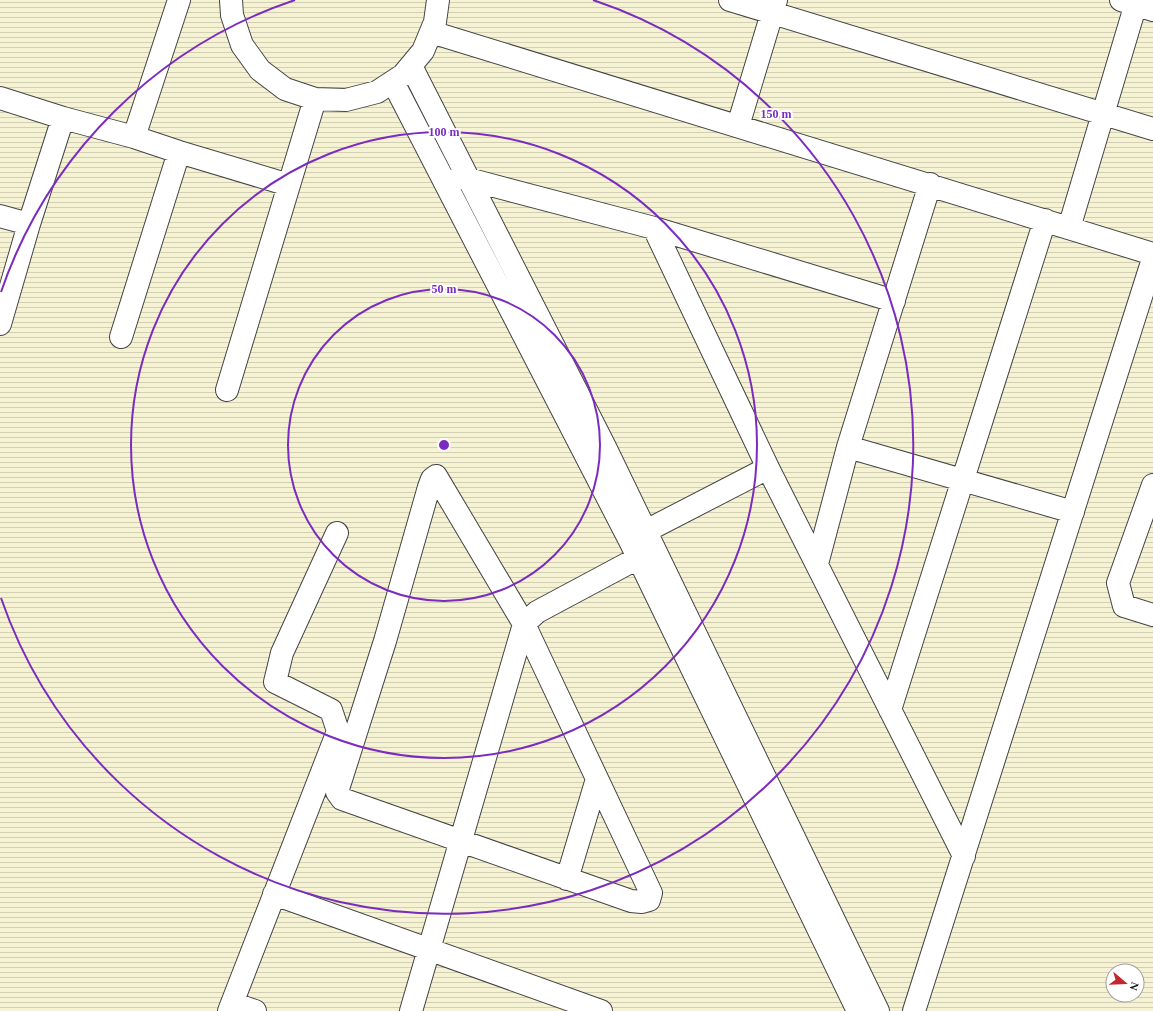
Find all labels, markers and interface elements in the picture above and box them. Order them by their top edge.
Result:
text: 150 m [761,107,792,121]
text: 100 m [429,125,460,139]
text: 50 m [432,282,457,296]
centre of rings [437,438,451,452]
north arrow [1105,963,1145,1003]
text: N [1127,981,1141,992]

